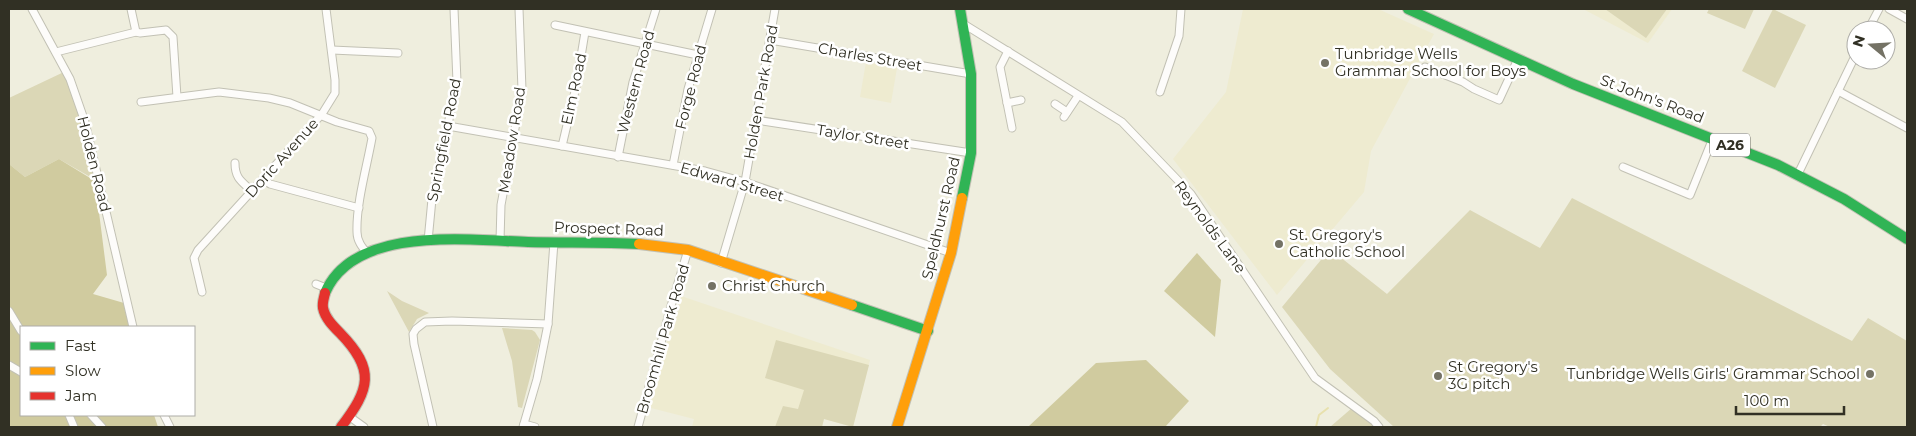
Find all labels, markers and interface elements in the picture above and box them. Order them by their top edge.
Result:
north arrow [1846,20,1896,70]
street label: Holden Park Road [739,23,782,161]
street label: Western Road [613,28,658,136]
text: N [1848,33,1869,49]
street label: Charles Street [817,38,924,75]
street label: Forge Road [671,42,710,131]
place label: Tunbridge Wells Grammar School for Boys [1335,44,1526,80]
street label: Elm Road [557,51,590,127]
marker: Tunbridge Wells Grammar School for Boys [1319,57,1331,69]
street label: St John's Road [1597,70,1707,127]
street label: Springfield Road [422,77,465,203]
street label: Meadow Road [494,85,529,195]
street label: Holden Road [73,114,116,214]
street label: Doric Avenue [241,114,322,201]
street label: Taylor Street [815,120,911,153]
road number: A26 [1710,134,1750,156]
street label: Speldhurst Road [917,155,964,281]
street label: Edward Street [678,158,786,205]
street label: Reynolds Lane [1170,177,1250,277]
street label: Prospect Road [554,217,664,240]
place label: St. Gregory's Catholic School [1289,225,1405,261]
marker: St. Gregory's Catholic School [1273,238,1285,250]
street label: Broomhill Park Road [632,262,693,416]
place label: Christ Church [722,276,825,295]
marker: Christ Church [706,280,718,292]
legend [20,326,195,416]
text: Fast [65,336,96,355]
place label: St Gregory's 3G pitch [1448,357,1538,393]
text: Slow [65,361,101,380]
place label: Tunbridge Wells Girls' Grammar School [1567,364,1860,383]
marker: Tunbridge Wells Girls' Grammar School [1864,368,1876,380]
marker: St Gregory's 3G pitch [1432,370,1444,382]
scale bar [1736,384,1844,416]
text: Jam [64,386,97,405]
text: 100 m [1744,391,1789,410]

